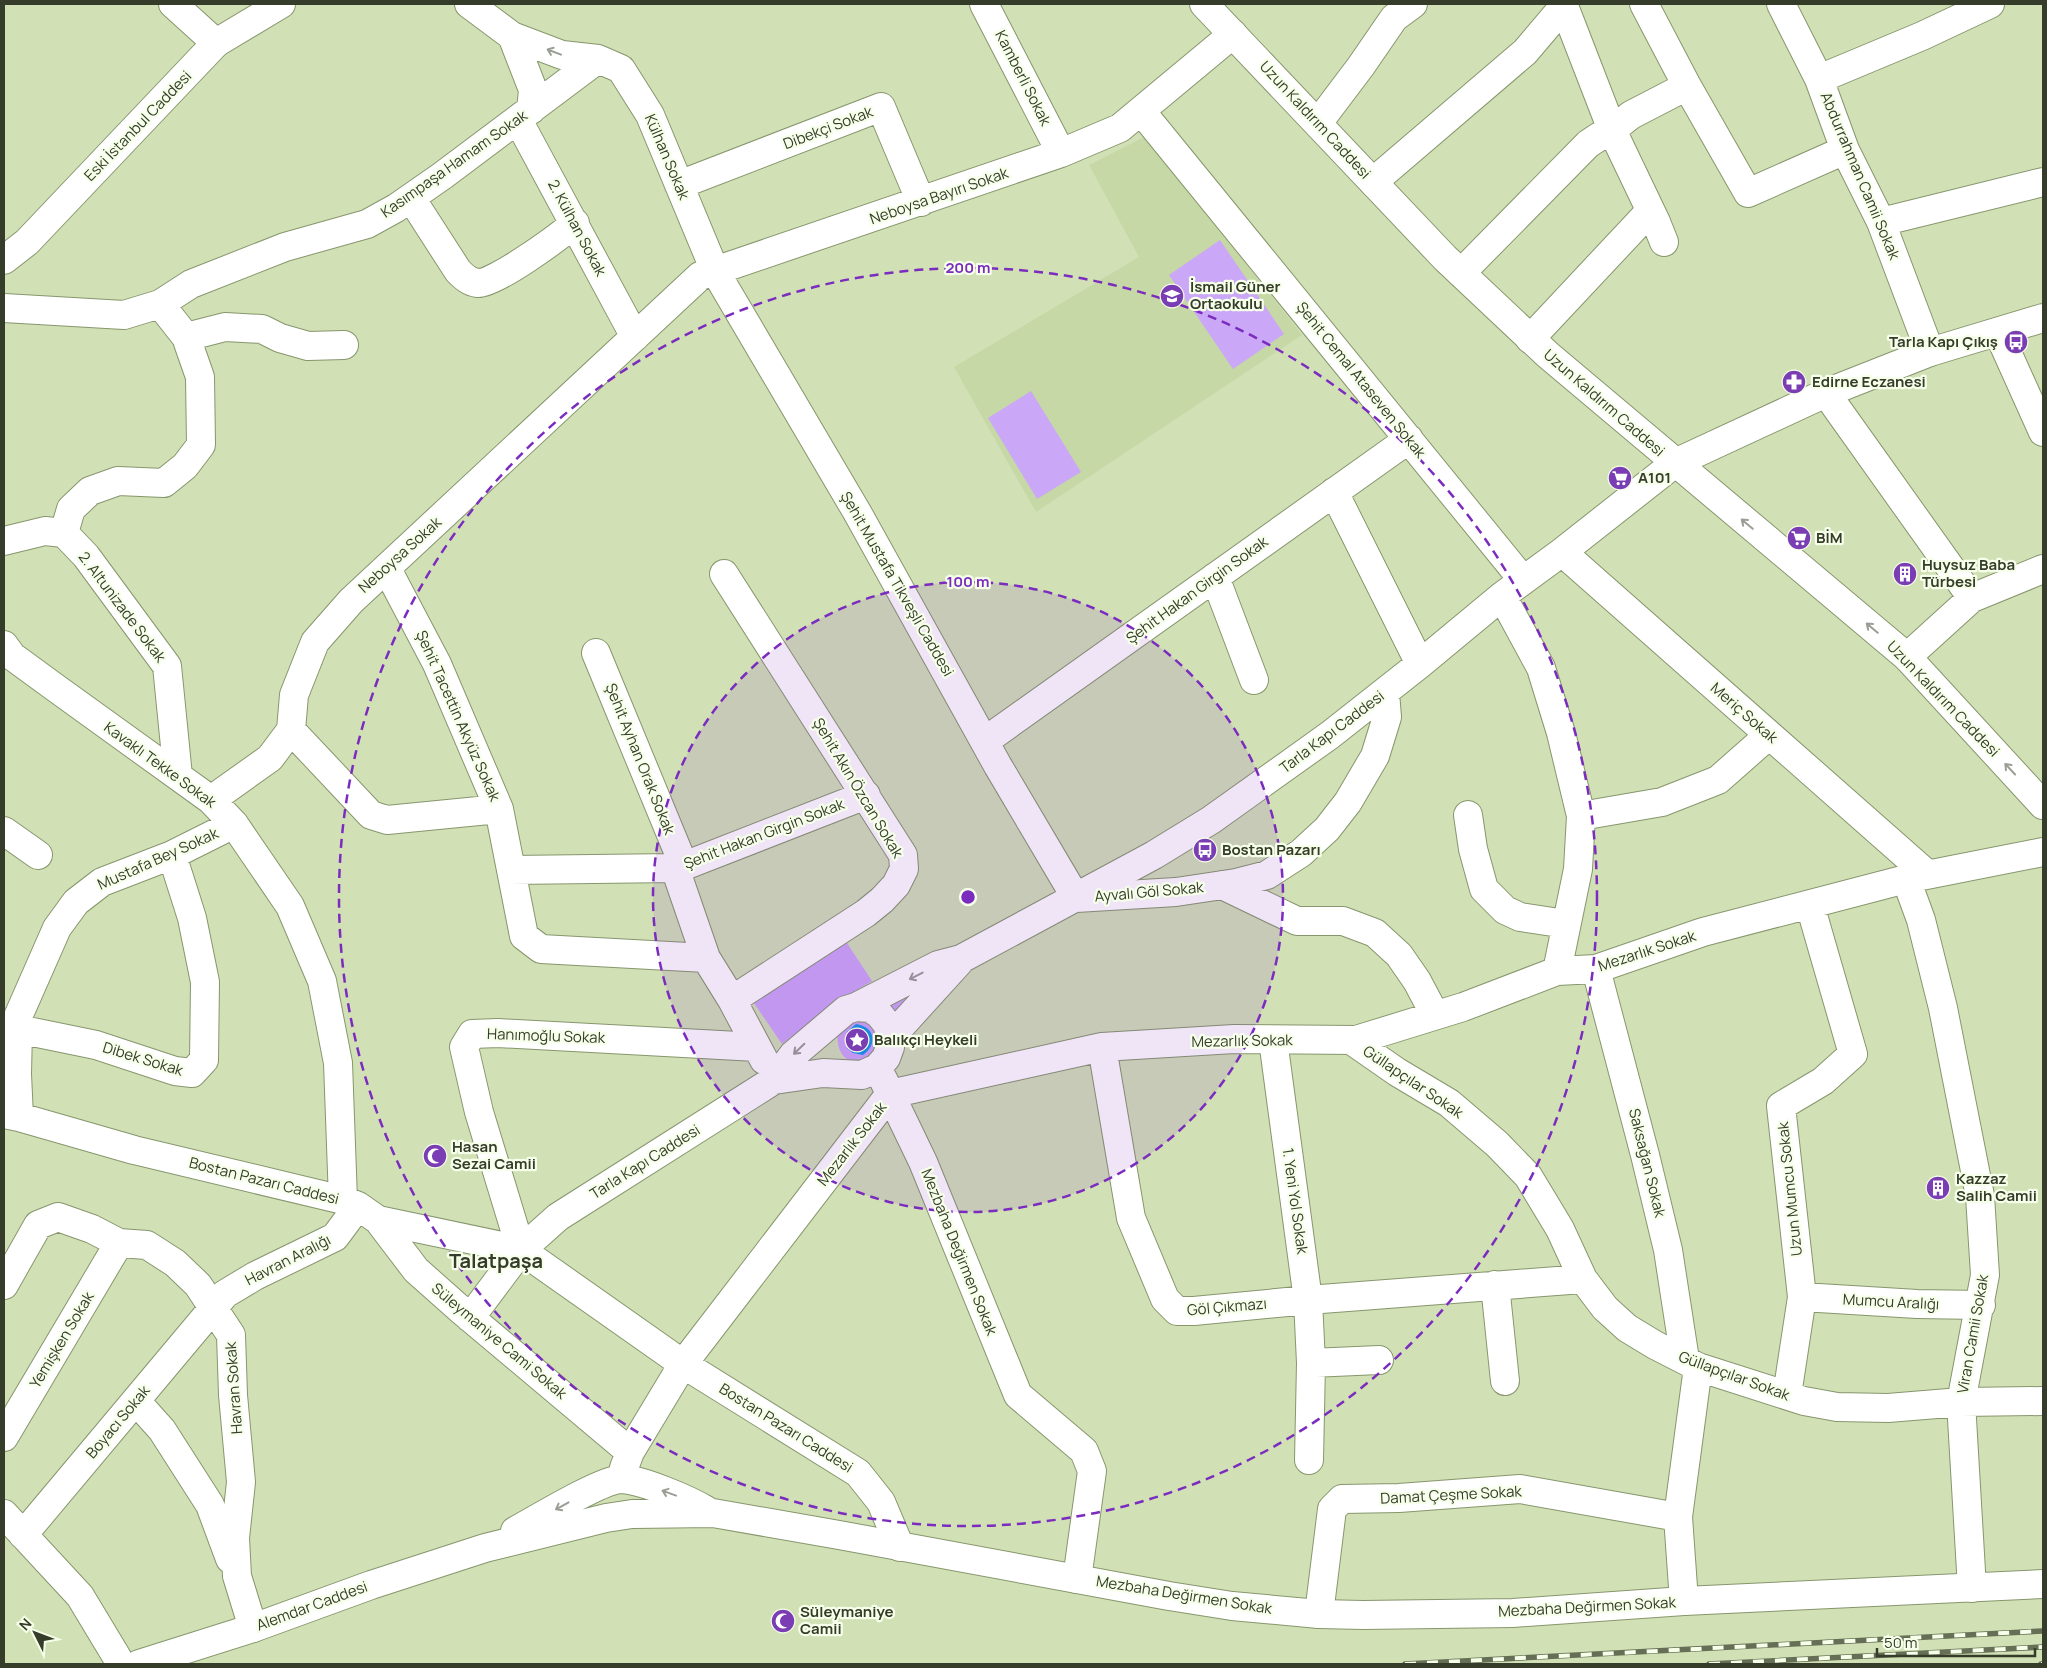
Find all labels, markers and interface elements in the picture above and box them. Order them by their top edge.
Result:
street label: Kamberli Sokak [990,27,1057,130]
one-way arrow [547,47,562,56]
street label: Uzun Kaldırım Caddesi [1255,56,1376,183]
street label: Eski İstanbul Caddesi [79,66,196,186]
street label: Abdurrahman Camii Sokak [1816,89,1906,263]
street label: Dibekçi Sokak [780,101,876,154]
street label: Kasımpaşa Hamam Sokak [376,105,532,222]
street label: Külhan Sokak [640,111,695,203]
street label: Neboysa Bayırı Sokak [867,162,1011,229]
street label: 2. Külhan Sokak [543,176,612,280]
text: 200 m [945,257,991,278]
place label: İsmail Güner Ortaokulu [1190,276,1281,314]
school or university icon: İsmail Güner Ortaokulu [1159,283,1185,309]
street label: Şehit Cemal Ataseven Sokak [1292,297,1431,463]
bus stop icon: Tarla Kapı Çıkış [2003,329,2029,355]
place label: Tarla Kapı Çıkış [1889,331,1998,352]
street label: Uzun Kaldırım Caddesi [1539,344,1669,461]
pharmacy icon: Edirne Eczanesi [1781,369,1807,395]
place label: Edirne Eczanesi [1812,371,1926,392]
supermarket icon: A101 [1607,465,1633,491]
place label: A101 [1638,467,1671,488]
street label: Şehit Mustafa Tikveşli Caddesi [836,487,959,680]
street label: Neboysa Sokak [354,511,446,598]
one-way arrow [1741,518,1754,529]
supermarket icon: BİM [1786,525,1812,551]
place label: BİM [1816,527,1843,548]
street label: Şehit Hakan Girgin Sokak [1122,531,1272,648]
street label: 2. Altunizade Sokak [74,547,171,667]
place label: Huysuz Baba Türbesi [1922,554,2015,592]
building icon: Huysuz Baba Türbesi [1892,561,1918,587]
text: 100 m [947,571,989,592]
one-way arrow [1866,622,1879,633]
street label: Şehit Tacettin Akyüz Sokak [411,627,506,805]
street label: Uzun Kaldırım Caddesi [1882,636,2004,761]
street label: Meriç Sokak [1706,677,1783,748]
street label: Şehit Ayhan Orak Sokak [601,680,681,838]
street label: Tarla Kapı Caddesi [1275,685,1388,778]
street label: Şehit Akın Özcan Sokak [808,714,909,862]
street label: Kavaklı Tekke Sokak [100,717,221,813]
one-way arrow [2004,762,2016,775]
street label: Şehit Hakan Girgin Sokak [680,793,848,874]
street label: Mustafa Bey Sokak [94,822,222,895]
bus stop icon: Bostan Pazarı [1192,837,1218,863]
place label: Bostan Pazarı [1222,839,1321,860]
street label: Ayvalı Göl Sokak [1094,876,1205,907]
centre of rings [959,888,977,906]
street label: Mezarlık Sokak [1595,925,1699,976]
one-way arrow [909,972,924,981]
street label: Hanımoğlu Sokak [487,1023,606,1048]
place icon: Balıkçı Heykeli [844,1027,870,1053]
place label: Balıkçı Heykeli [874,1029,978,1050]
street label: Mezarlık Sokak [1191,1029,1293,1052]
street label: Dibek Sokak [100,1036,186,1081]
street label: Güllapçılar Sokak [1359,1040,1468,1123]
one-way arrow [793,1043,806,1055]
street label: Mezarlık Sokak [812,1097,891,1190]
street label: Saksağan Sokak [1624,1106,1671,1220]
street label: Tarla Kapı Caddesi [586,1119,704,1204]
street label: Uzun Mumcu Sokak [1772,1120,1807,1257]
place label: Hasan Sezai Camii [452,1136,536,1174]
mosque icon: Hasan Sezai Camii [422,1143,448,1169]
street label: 1. Yeni Yol Sokak [1278,1146,1313,1256]
street label: Bostan Pazarı Caddesi [187,1152,341,1209]
street label: Mezbaha Değirmen Sokak [916,1165,1003,1339]
place label: Kazzaz Salih Camii [1956,1168,2037,1206]
building icon: Kazzaz Salih Camii [1925,1175,1951,1201]
street label: Havran Aralığı [241,1229,334,1290]
district label: Talatpaşa [449,1247,543,1274]
street label: Viran Camii Sokak [1952,1272,1993,1395]
street label: Süleymaniye Cami Sokak [427,1278,572,1404]
street label: Yemişken Sokak [25,1287,99,1392]
street label: Mumcu Aralığı [1842,1288,1940,1315]
street label: Göl Çıkmazı [1186,1293,1268,1320]
street label: Havran Sokak [220,1341,247,1435]
street label: Güllapçılar Sokak [1676,1346,1793,1406]
street label: Bostan Pazarı Caddesi [715,1378,857,1477]
street label: Boyacı Sokak [81,1380,155,1463]
street label: Damat Çeşme Sokak [1380,1480,1523,1509]
one-way arrow [661,1488,677,1497]
one-way arrow [554,1501,569,1511]
street label: Mezbaha Değirmen Sokak [1095,1570,1274,1619]
street label: Alemdar Caddesi [253,1576,370,1635]
street label: Mezbaha Değirmen Sokak [1498,1591,1677,1622]
place label: Süleymaniye Camii [800,1601,894,1639]
north arrow [10,1608,60,1658]
mosque icon: Süleymaniye Camii [770,1608,796,1634]
text: N [15,1614,35,1634]
scale bar [1877,1626,2034,1658]
text: 50 m [1884,1632,1918,1653]

